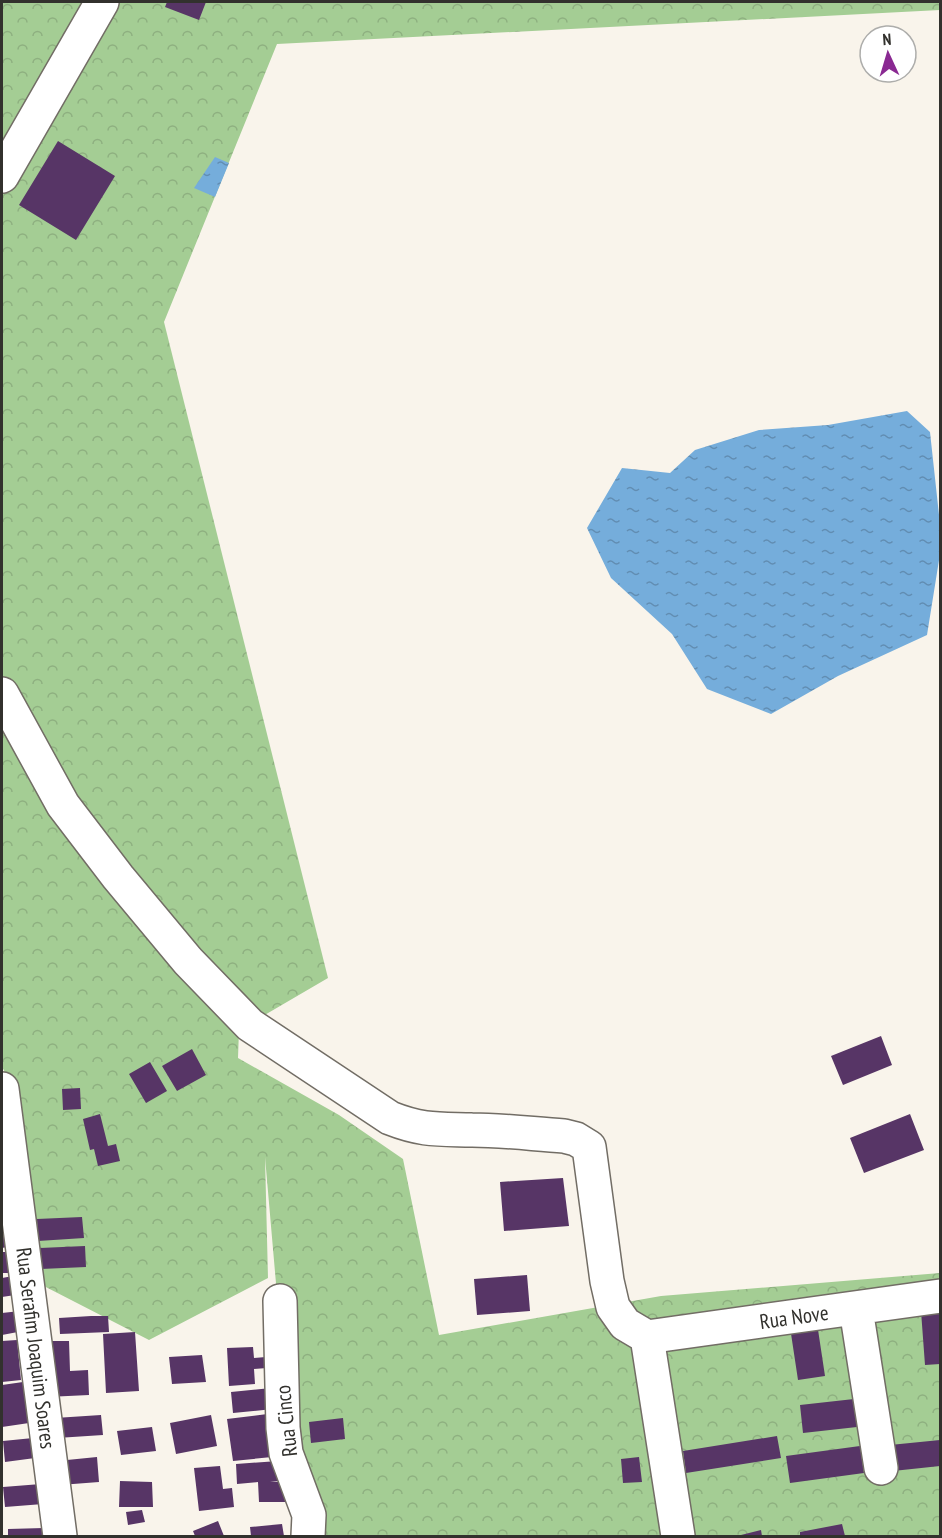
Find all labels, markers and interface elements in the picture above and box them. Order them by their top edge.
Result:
north arrow [858,24,918,84]
text: N [882,29,892,49]
street label: Rua Serafim Joaquim Soares [10,1246,62,1450]
street label: Rua Nove [758,1299,830,1335]
street label: Rua Cinco [269,1384,303,1458]

